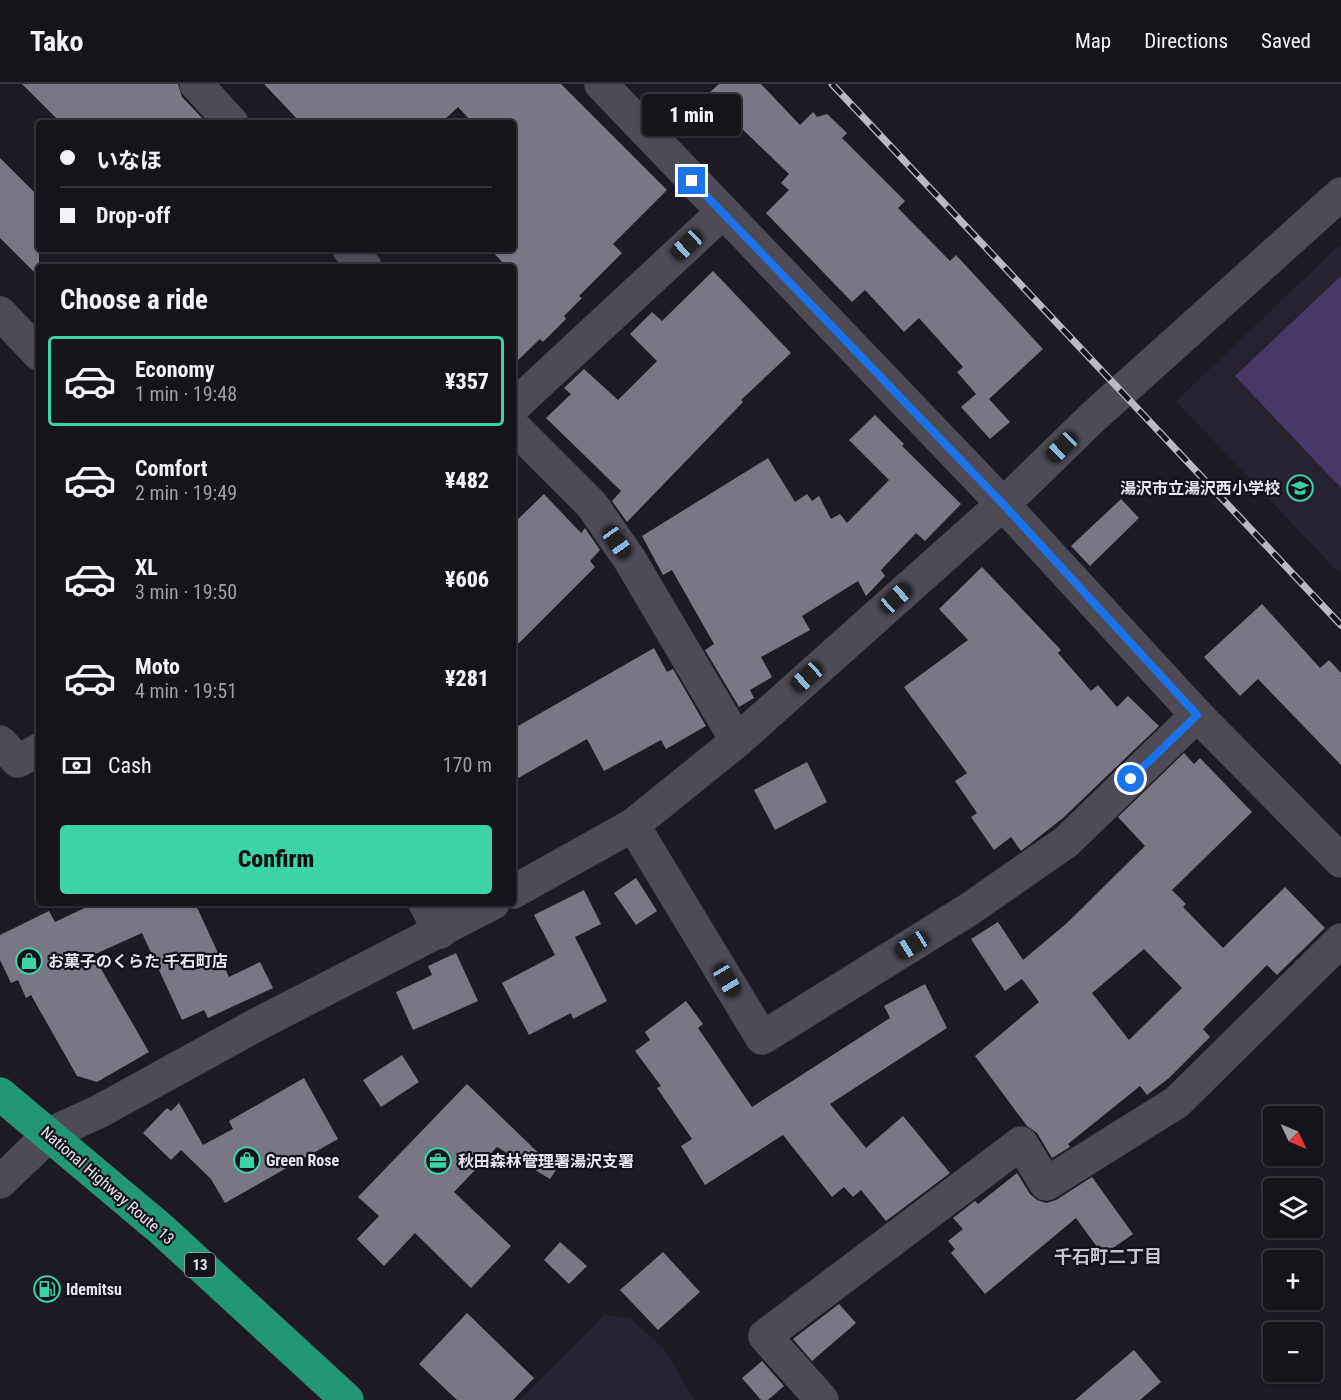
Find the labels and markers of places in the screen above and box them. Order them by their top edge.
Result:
school or university icon: 湯沢市立湯沢西小学校 [1285,473,1315,503]
place label: 湯沢市立湯沢西小学校 [1120,479,1280,498]
shop icon: お菓子のくらた 千石町店 [14,946,44,976]
place label: お菓子のくらた 千石町店 [48,952,228,971]
shop icon: Green Rose [232,1145,262,1175]
office icon: 秋田森林管理署湯沢支署 [423,1146,453,1176]
place label: Green Rose [266,1151,339,1170]
place label: 秋田森林管理署湯沢支署 [458,1152,634,1171]
fuel station icon: Idemitsu [32,1274,62,1304]
place label: Idemitsu [66,1280,122,1299]

